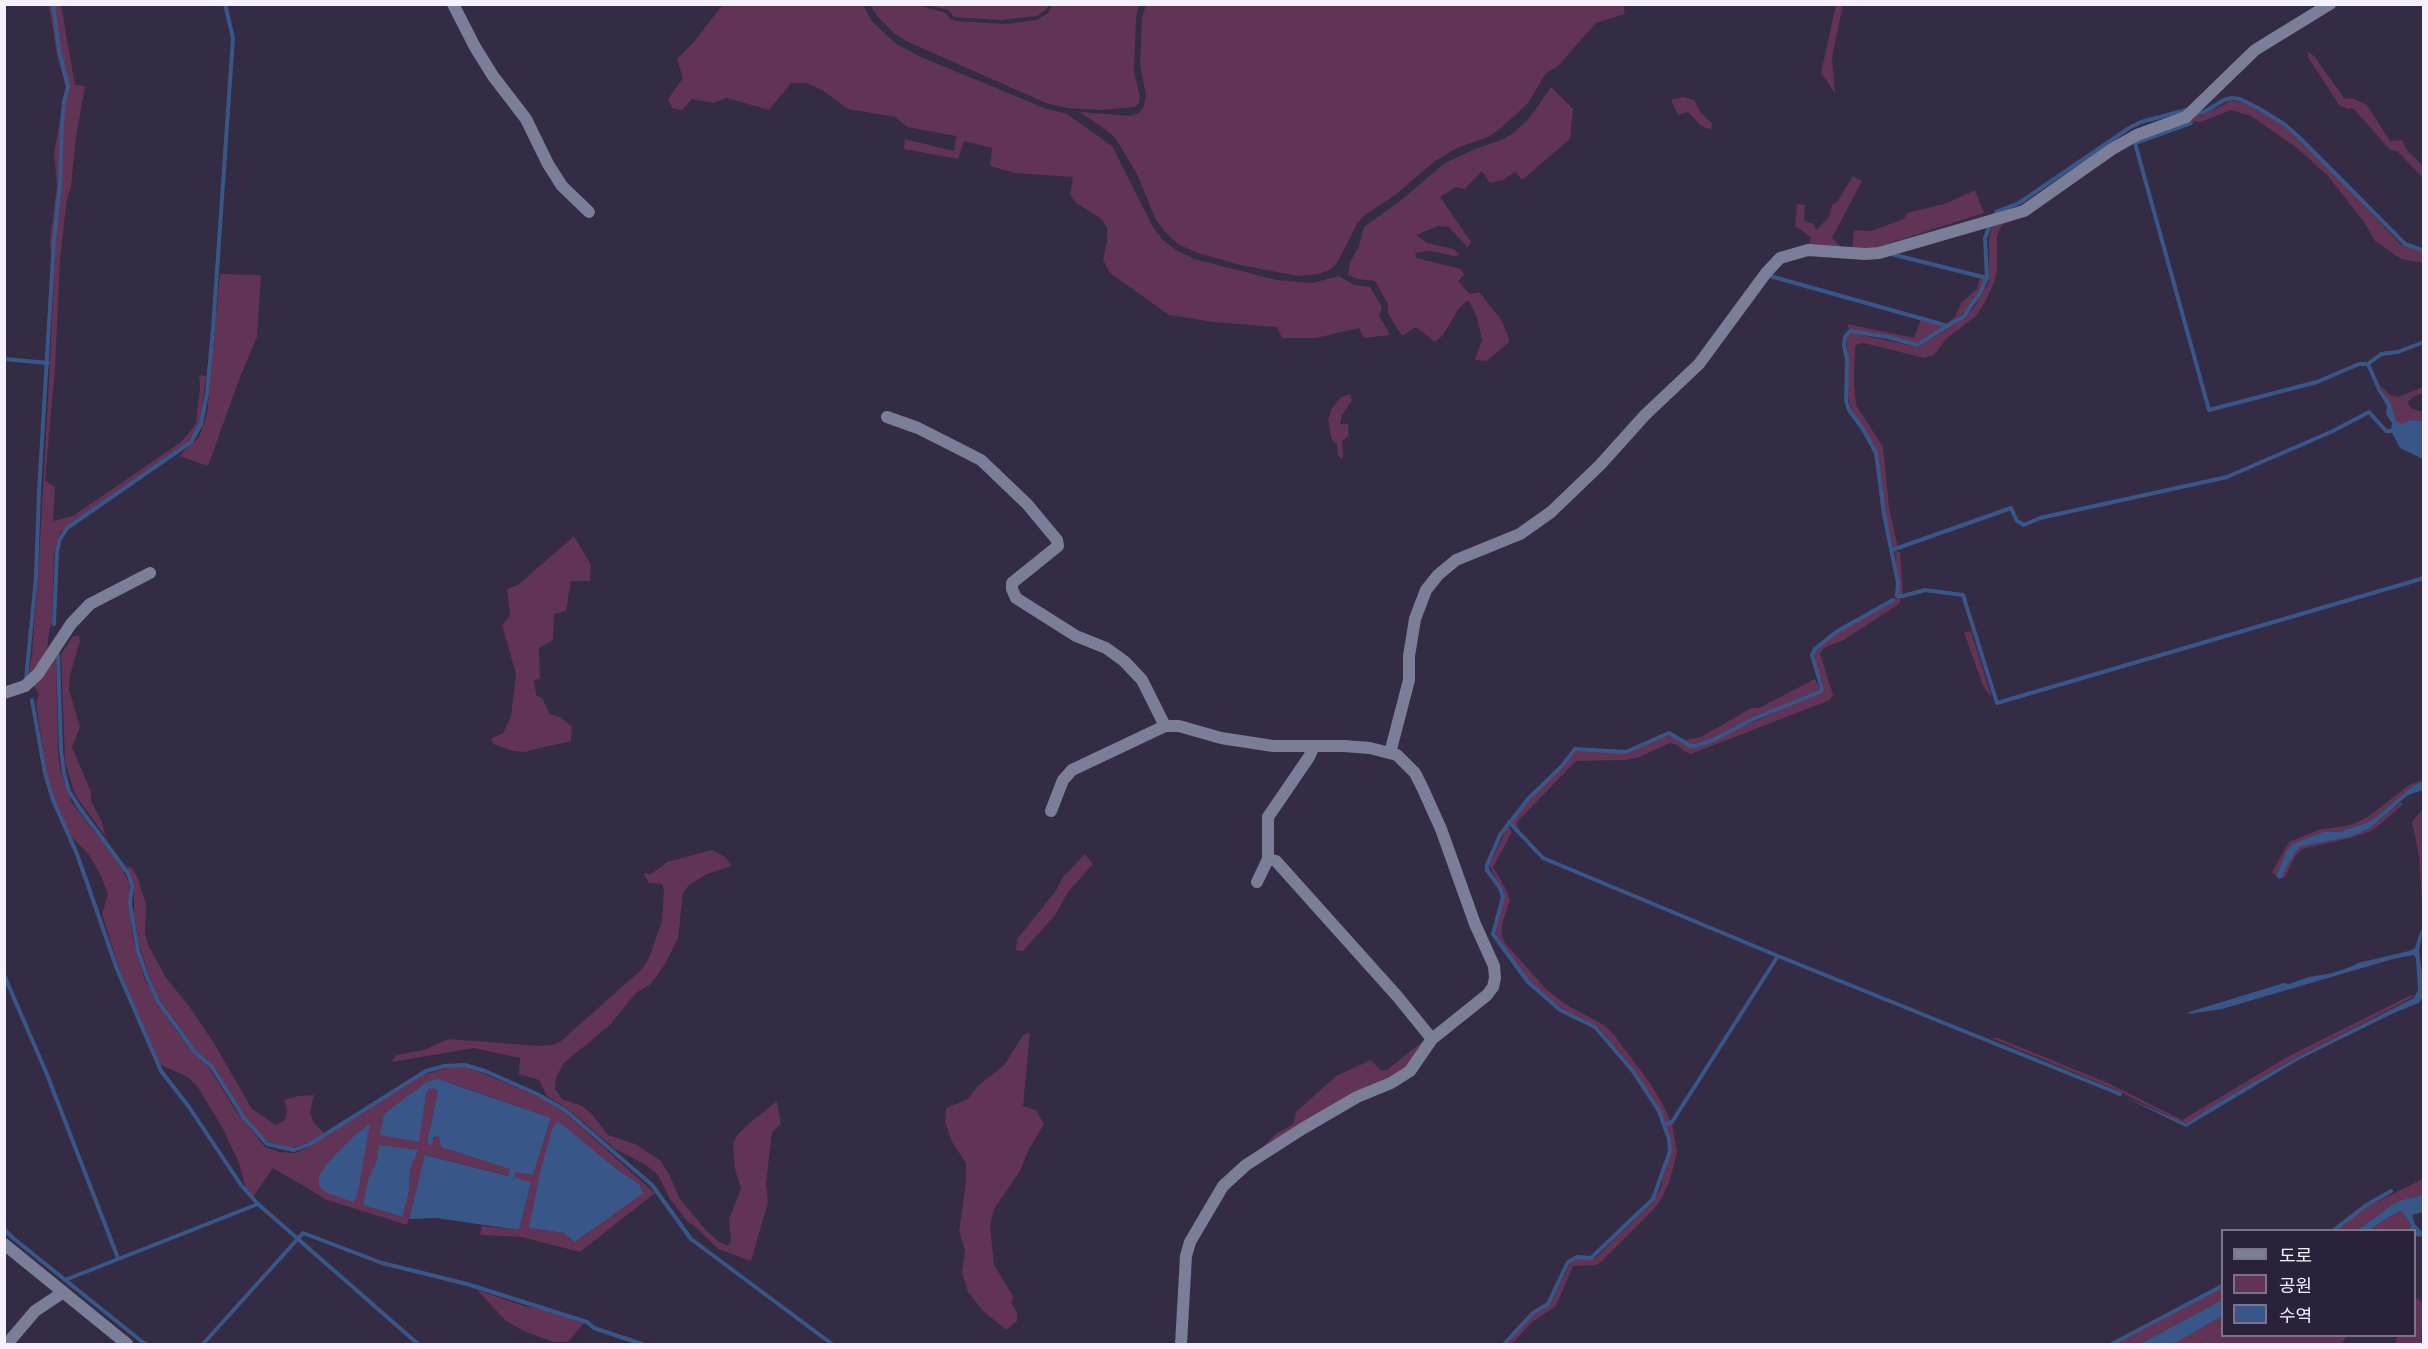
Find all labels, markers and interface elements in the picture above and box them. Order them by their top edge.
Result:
legend [2221,1229,2416,1337]
text: 도로 [2279,1245,2312,1266]
text: 공원 [2279,1275,2312,1296]
text: 수역 [2279,1305,2312,1326]

